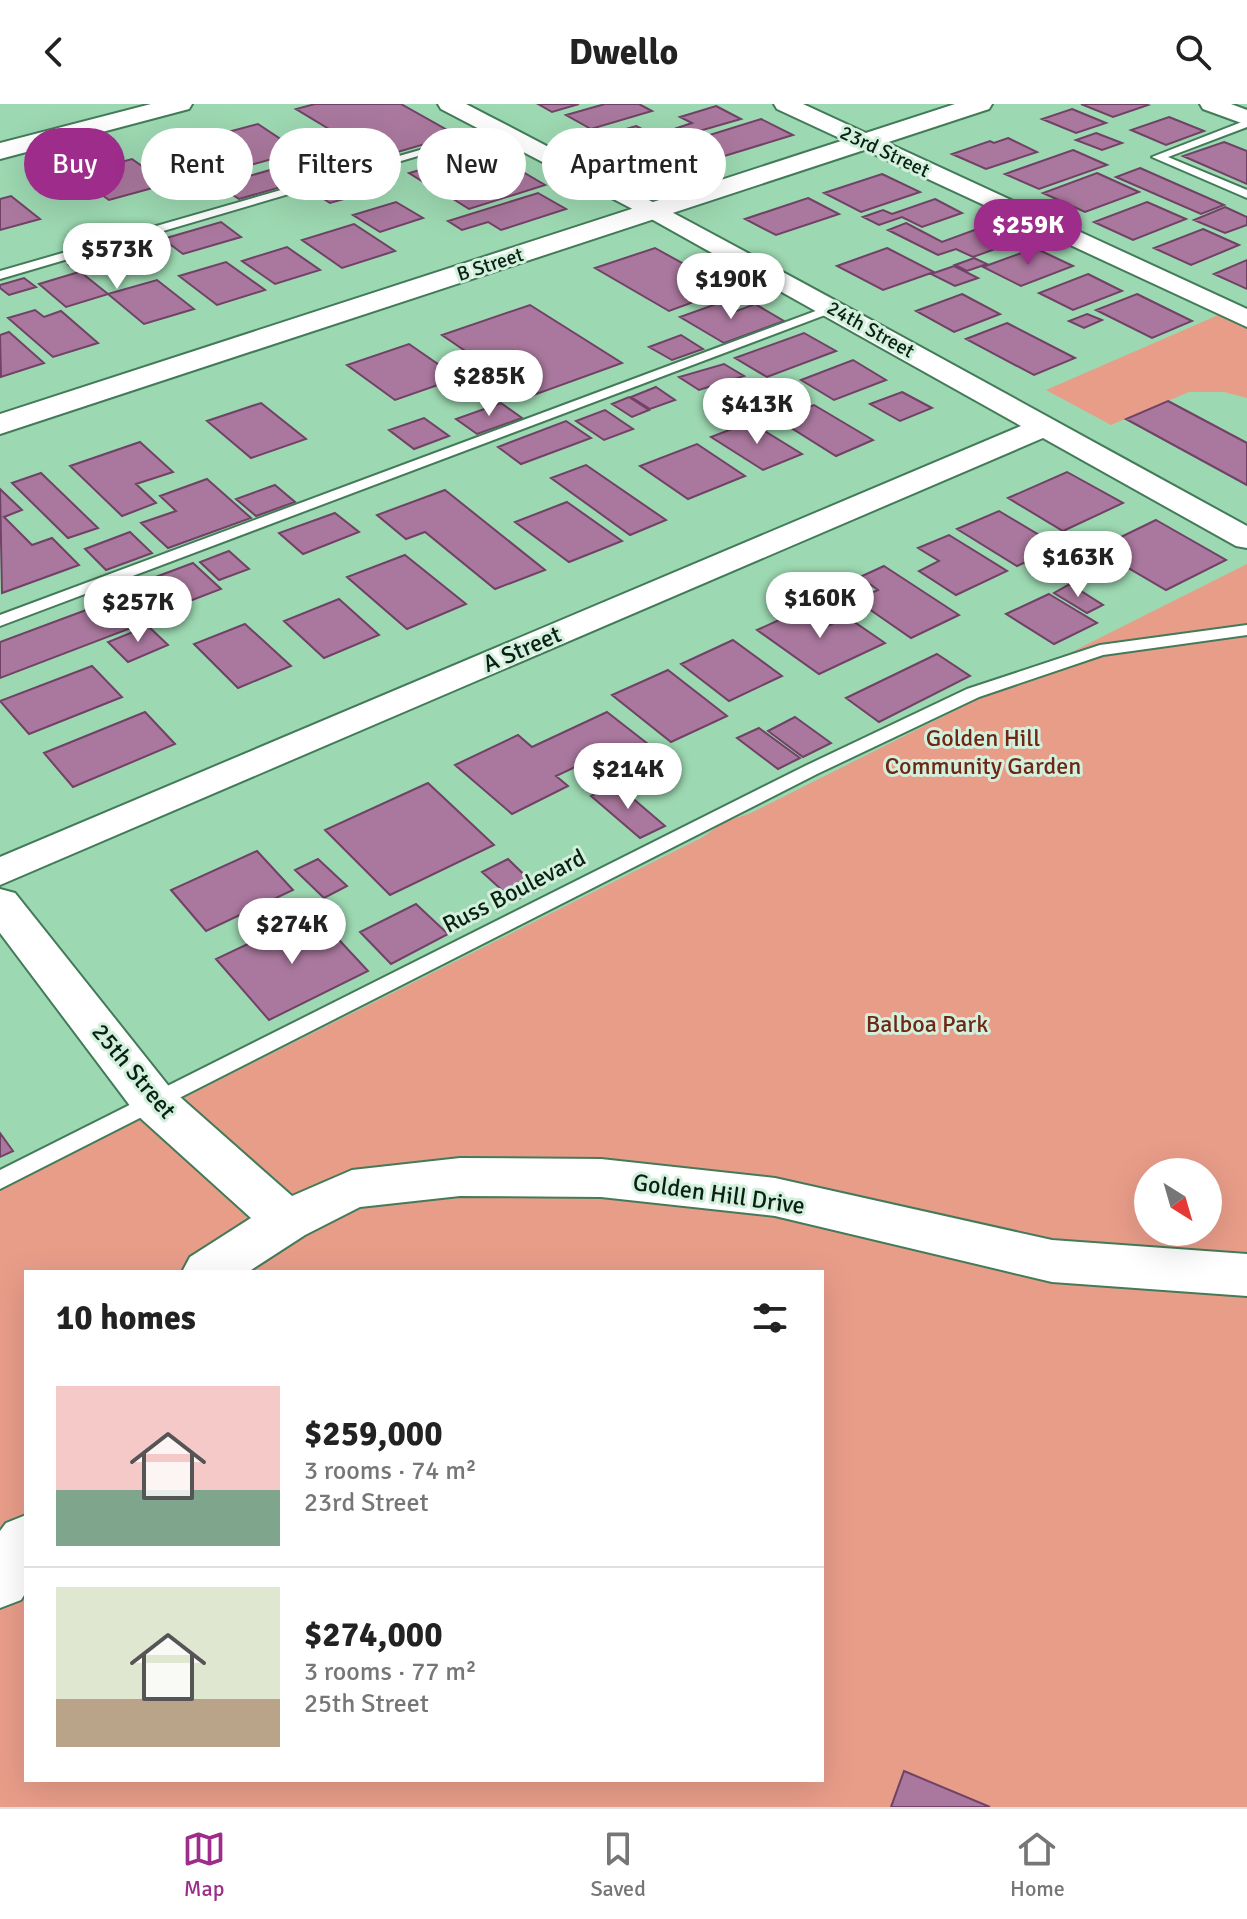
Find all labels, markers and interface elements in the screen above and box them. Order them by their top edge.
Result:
icon: back [32,30,76,74]
text: Dwello [569,30,678,75]
icon: search [1171,30,1215,74]
street label: 23rd Street [836,120,934,183]
chip: Buy [24,128,125,200]
chip: Rent [141,128,253,200]
chip: Filters [269,128,401,200]
chip: New [417,128,526,200]
chip: Apartment [542,128,726,200]
pin: $259K [972,199,1084,267]
text: $259K [992,209,1064,241]
pin: $573K [61,223,173,291]
text: $573K [81,233,153,265]
street label: B Street [454,242,527,287]
pin: $190K [675,253,787,321]
text: $190K [695,263,767,295]
street label: 24th Street [823,295,919,364]
pin: $285K [433,350,545,418]
text: $285K [453,360,525,392]
pin: $413K [701,378,813,446]
text: $413K [721,388,793,420]
pin: $163K [1022,531,1134,599]
text: $163K [1042,541,1114,573]
pin: $160K [764,572,876,640]
pin: $257K [82,576,194,644]
text: $160K [784,582,856,614]
text: $257K [102,586,174,618]
street label: A Street [478,619,566,679]
park label: Golden Hill Community Garden [885,723,1081,781]
pin: $214K [572,743,684,811]
text: $214K [592,753,664,785]
street label: Russ Boulevard [438,842,590,940]
pin: $274K [236,898,348,966]
text: $274K [256,908,328,940]
park label: Balboa Park [866,1009,988,1039]
street label: 25th Street [85,1017,183,1125]
north arrow [1134,1158,1222,1246]
map controls [1134,1158,1222,1246]
street label: Golden Hill Drive [631,1167,807,1221]
icon: filters [748,1296,792,1340]
text: 10 homes [56,1297,196,1339]
text: $259,000 [304,1413,443,1455]
icon: home [120,1418,216,1514]
text: 3 rooms · 74 m² [304,1455,477,1487]
text: 23rd Street [304,1487,429,1519]
text: $274,000 [304,1614,443,1656]
icon: home [120,1619,216,1715]
text: 3 rooms · 77 m² [304,1656,477,1688]
text: 25th Street [304,1688,429,1720]
tab: Map [182,1827,226,1902]
tab: Saved [590,1827,646,1902]
tab: Home [1010,1827,1065,1902]

